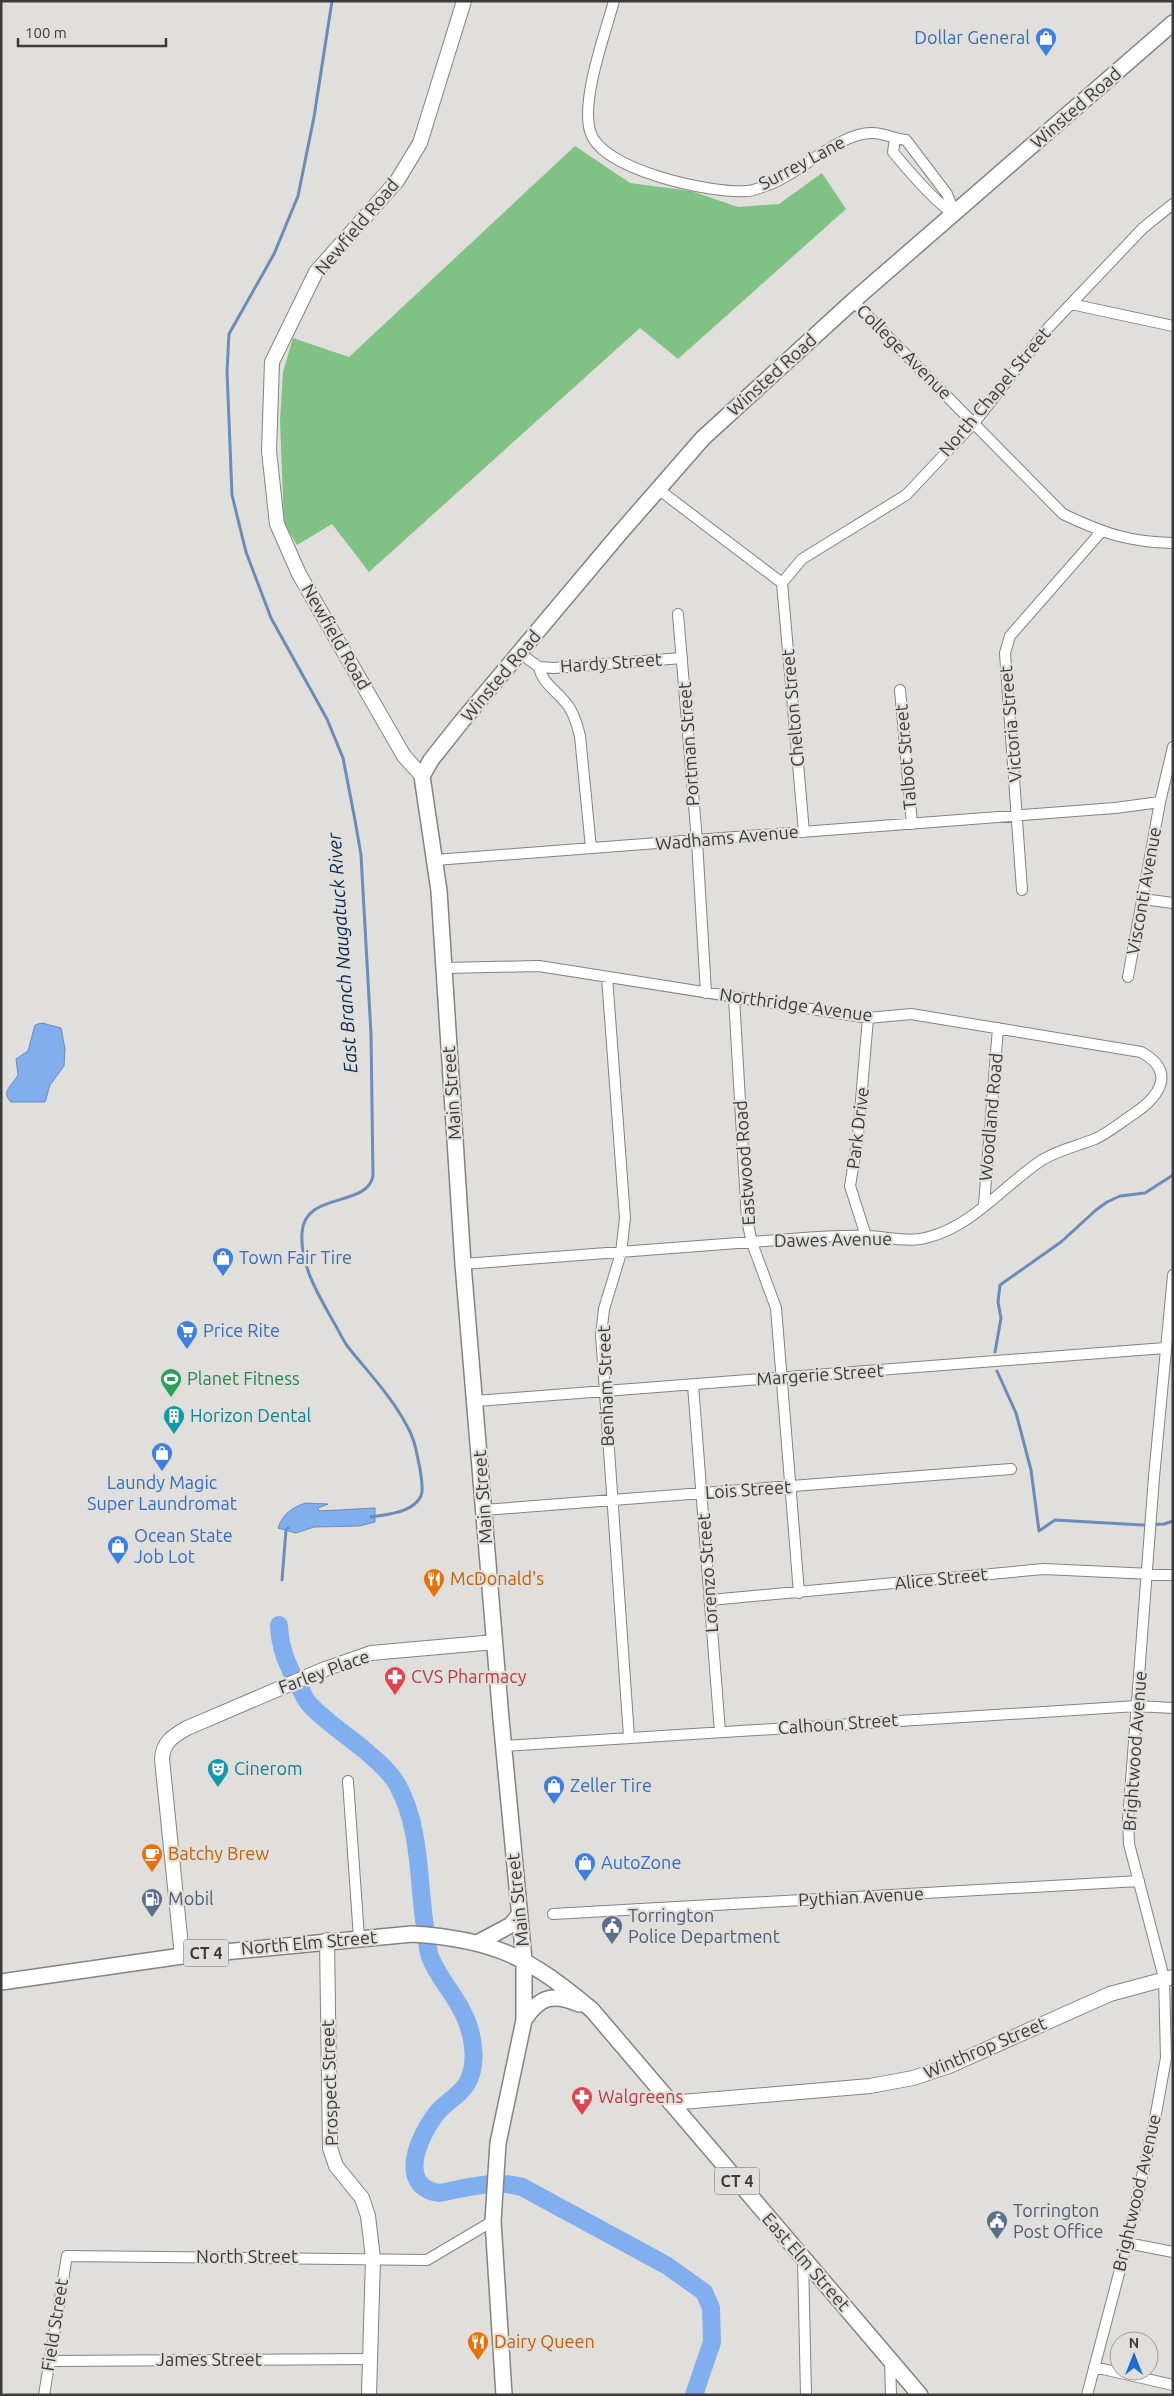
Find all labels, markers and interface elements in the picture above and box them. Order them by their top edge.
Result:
scale bar [18,15,165,47]
text: 100 m [25,24,67,41]
shop icon: Dollar General [1034,26,1058,57]
place label: Dollar General [914,27,1030,47]
street label: Winsted Road [1026,63,1124,152]
street label: Surrey Lane [755,131,848,193]
street label: Newfield Road [310,174,402,278]
street label: College Avenue [853,300,956,403]
street label: North Chapel Street [935,323,1054,460]
street label: Winsted Road [723,329,820,419]
street label: Newfield Road [299,580,375,693]
street label: Winsted Road [456,626,544,725]
street label: Hardy Street [559,648,663,676]
street label: Chelton Street [777,648,807,768]
street label: Victoria Street [995,665,1025,783]
street label: Portman Street [674,681,702,807]
street label: Talbot Street [890,704,920,811]
street label: Wadhams Avenue [654,821,799,853]
street label: Visconti Avenue [1122,825,1164,956]
water label: East Branch Naugatuck River [323,831,361,1074]
street label: Northridge Avenue [718,983,874,1025]
street label: Main Street [438,1046,464,1141]
street label: Woodland Road [974,1052,1006,1182]
street label: Park Drive [842,1086,872,1170]
street label: Eastwood Road [730,1100,758,1226]
street label: Dawes Avenue [774,1228,892,1250]
shop icon: Town Fair Tire [211,1246,235,1277]
place label: Town Fair Tire [239,1247,352,1267]
supermarket icon: Price Rite [175,1319,199,1350]
place label: Price Rite [203,1320,280,1340]
street label: Benham Street [593,1325,617,1447]
street label: Margerie Street [756,1360,884,1388]
sports icon: Planet Fitness [159,1367,183,1398]
place label: Planet Fitness [187,1368,300,1388]
building icon: Horizon Dental [162,1404,186,1435]
place label: Horizon Dental [190,1405,312,1425]
shop icon: Laundy Magic Super Laundromat [150,1441,174,1472]
street label: Main Street [469,1450,495,1545]
place label: Laundy Magic Super Laundromat [87,1472,237,1513]
street label: Lois Street [704,1476,792,1502]
street label: Lorenzo Street [693,1513,721,1633]
place label: Ocean State Job Lot [134,1525,233,1566]
shop icon: Ocean State Job Lot [106,1534,130,1565]
street label: Alice Street [893,1563,988,1593]
restaurant icon: McDonald's [422,1567,446,1598]
place label: McDonald's [450,1568,544,1588]
street label: Farley Place [275,1645,372,1697]
pharmacy icon: CVS Pharmacy [383,1665,407,1696]
place label: CVS Pharmacy [411,1666,527,1686]
street label: Brightwood Avenue [1118,1670,1150,1832]
street label: Calhoun Street [777,1709,899,1737]
theatre icon: Cinerom [206,1757,230,1788]
place label: Cinerom [234,1758,303,1778]
shop icon: Zeller Tire [542,1774,566,1805]
place label: Zeller Tire [570,1775,652,1795]
cafe icon: Batchy Brew [140,1842,164,1873]
place label: Batchy Brew [168,1843,269,1863]
shop icon: AutoZone [573,1851,597,1882]
street label: Main Street [502,1852,532,1948]
place label: AutoZone [601,1852,681,1872]
street label: Pythian Avenue [798,1883,924,1909]
fuel station icon: Mobil [140,1887,164,1918]
place label: Mobil [168,1888,214,1908]
place label: Torrington Police Department [628,1905,780,1946]
public building icon: Torrington Police Department [600,1914,624,1945]
street label: North Elm Street [240,1926,378,1958]
road number: CT 4 [184,1940,228,1966]
street label: Winthrop Street [920,2012,1049,2082]
street label: Prospect Street [317,2020,341,2146]
pharmacy icon: Walgreens [570,2085,594,2116]
place label: Walgreens [598,2086,684,2106]
street label: Brightwood Avenue [1108,2112,1164,2273]
road number: CT 4 [714,2168,760,2194]
place label: Torrington Post Office [1013,2200,1103,2241]
street label: East Elm Street [759,2208,855,2314]
public building icon: Torrington Post Office [985,2209,1009,2240]
street label: North Street [196,2246,298,2266]
street label: Field Street [37,2277,71,2373]
restaurant icon: Dairy Queen [466,2330,490,2361]
place label: Dairy Queen [494,2331,595,2352]
north arrow [1109,2331,1159,2381]
text: N [1129,2335,1139,2351]
street label: James Street [156,2349,262,2369]

